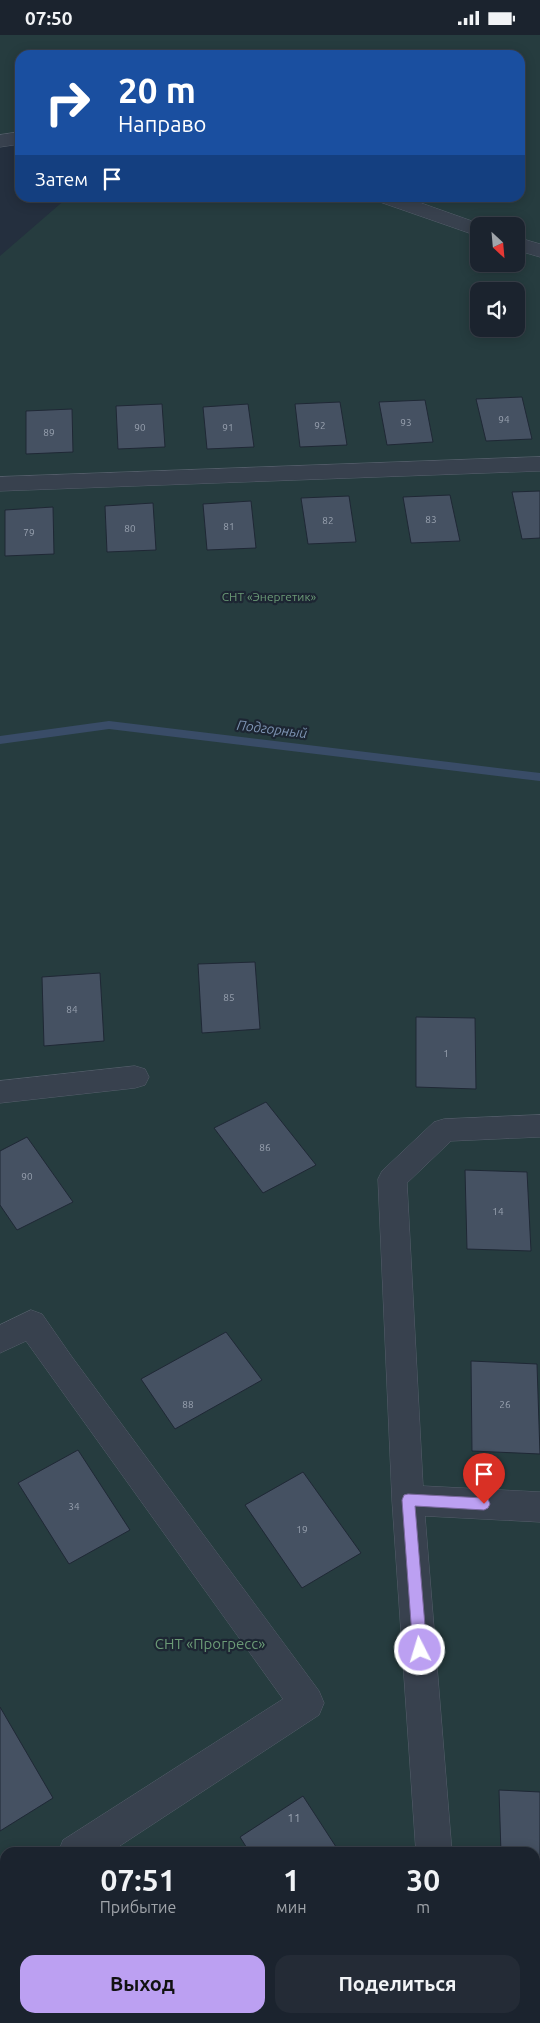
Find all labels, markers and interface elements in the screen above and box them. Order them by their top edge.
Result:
text: 07:50 [25,7,73,29]
icon: right [35,70,100,135]
text: 20 m [118,70,196,110]
text: Направо [118,111,206,136]
icon: arrive [98,165,126,193]
text: Затем [35,168,88,190]
north arrow [470,217,525,273]
map controls [470,217,525,337]
button: sound [470,282,525,337]
house number: 94 [498,414,510,425]
house number: 93 [400,417,412,428]
house number: 92 [314,420,326,431]
house number: 90 [134,422,146,433]
house number: 91 [222,422,234,433]
house number: 89 [43,427,55,438]
house number: 83 [425,514,437,525]
house number: 82 [322,515,334,526]
house number: 81 [223,521,235,532]
house number: 80 [124,523,136,534]
house number: 79 [23,527,35,538]
park label: СНТ «Энергетик» [222,590,317,603]
water label: Подгорный [236,717,308,741]
house number: 85 [223,992,235,1003]
house number: 84 [66,1004,78,1015]
house number: 1 [443,1048,449,1059]
house number: 86 [259,1142,271,1153]
house number: 90 [21,1171,33,1182]
house number: 14 [492,1206,504,1217]
house number: 88 [182,1399,194,1410]
house number: 26 [499,1399,511,1410]
pin [463,1453,505,1504]
icon: arrive [470,1460,498,1488]
house number: 34 [68,1501,80,1512]
house number: 19 [296,1524,308,1535]
position arrow [393,1623,445,1675]
park label: СНТ «Прогресс» [155,1635,265,1652]
house number: 11 [287,1811,301,1824]
text: 07:51 [101,1863,176,1897]
text: 1 [283,1863,300,1897]
text: 30 [406,1863,440,1897]
text: Прибытие [100,1898,176,1916]
text: мин [276,1898,307,1916]
text: m [416,1898,430,1916]
button: Выход [20,1955,265,2013]
button: Поделиться [275,1955,520,2013]

